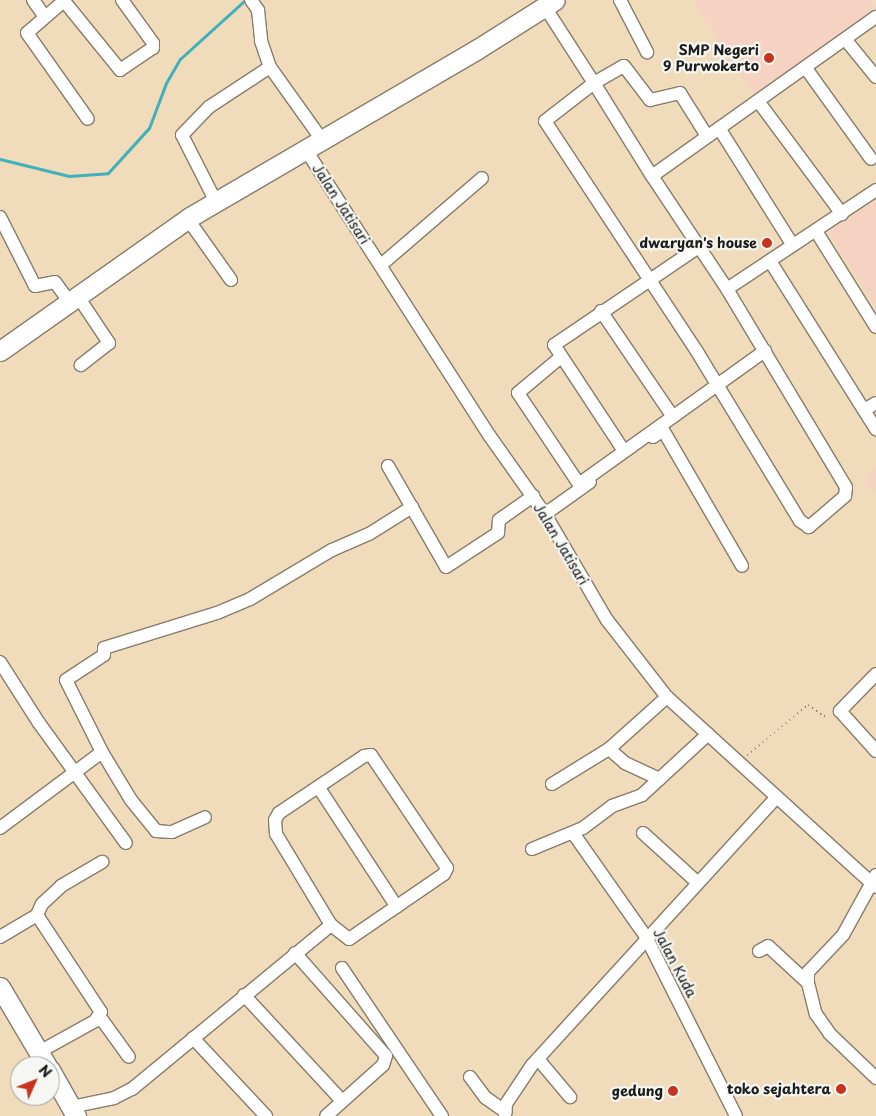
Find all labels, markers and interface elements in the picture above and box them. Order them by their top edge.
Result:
place label: SMP Negeri 9 Purwokerto [662,42,759,74]
marker: SMP Negeri 9 Purwokerto [763,52,775,64]
street label: Jalan Jatisari [309,160,373,248]
place label: dwaryan's house [639,235,757,251]
marker: dwaryan's house [761,237,773,249]
street label: Jalan Jatisari [530,500,592,588]
street label: Jalan Kuda [650,925,700,1001]
north arrow [10,1056,60,1106]
text: N [34,1060,57,1082]
place label: toko sejahtera [726,1081,831,1097]
place label: gedung [612,1083,663,1099]
marker: toko sejahtera [835,1083,847,1095]
marker: gedung [667,1085,679,1097]

